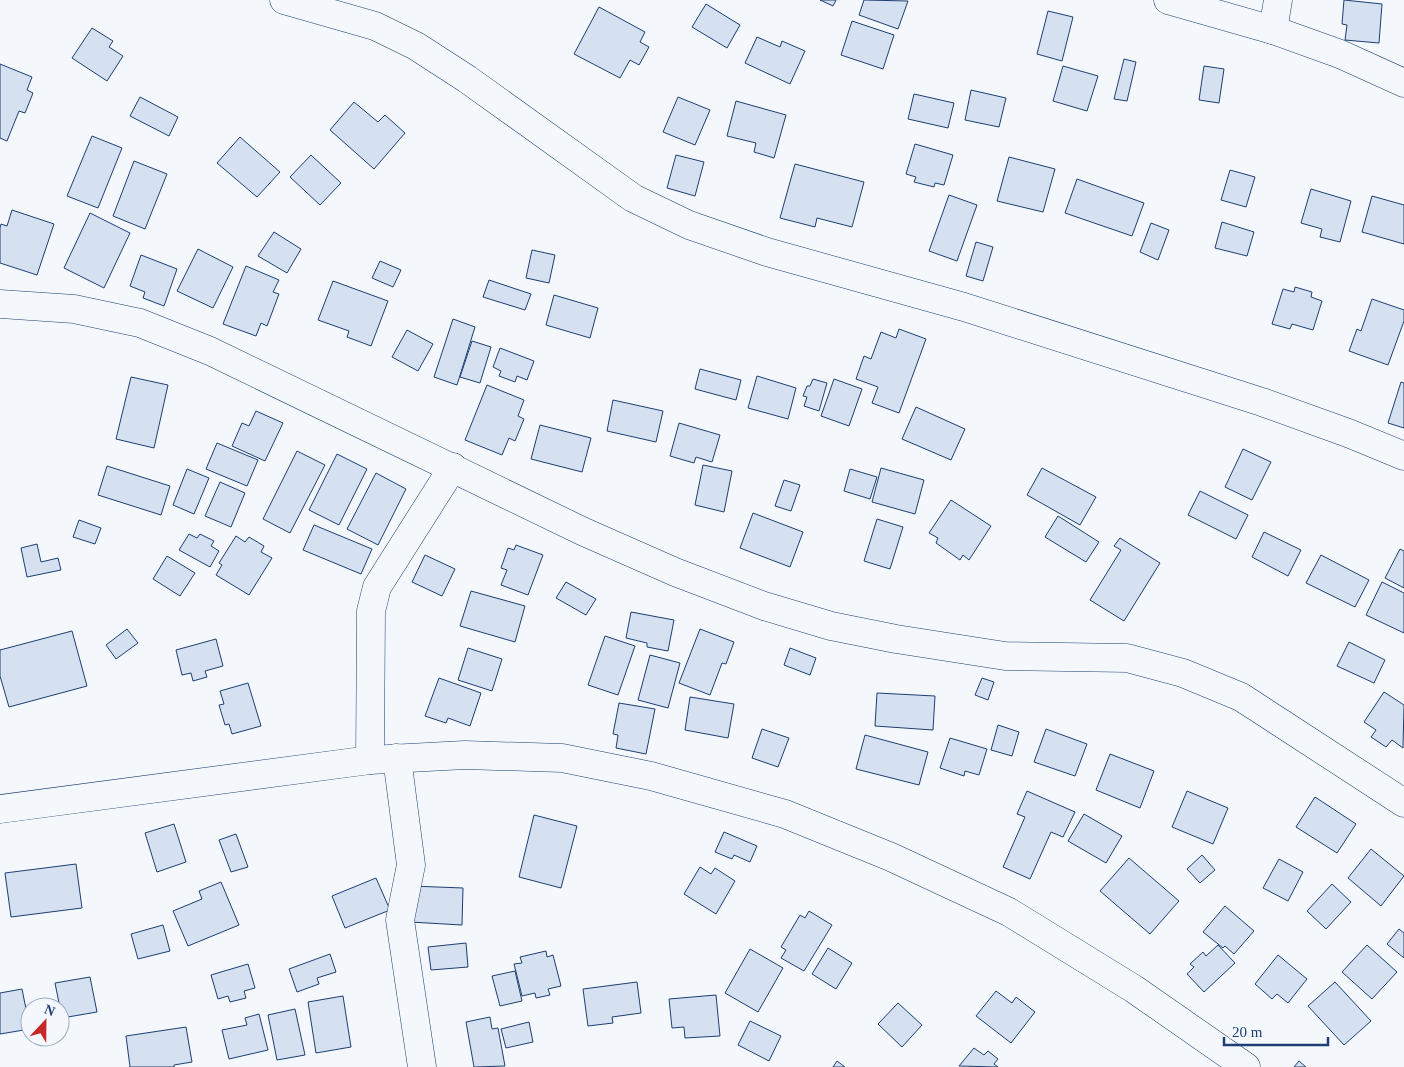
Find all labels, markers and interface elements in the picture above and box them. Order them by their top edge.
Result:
north arrow [20,997,70,1047]
text: N [42,1002,57,1019]
scale bar [1224,1014,1328,1046]
text: 20 m [1232,1024,1263,1040]

